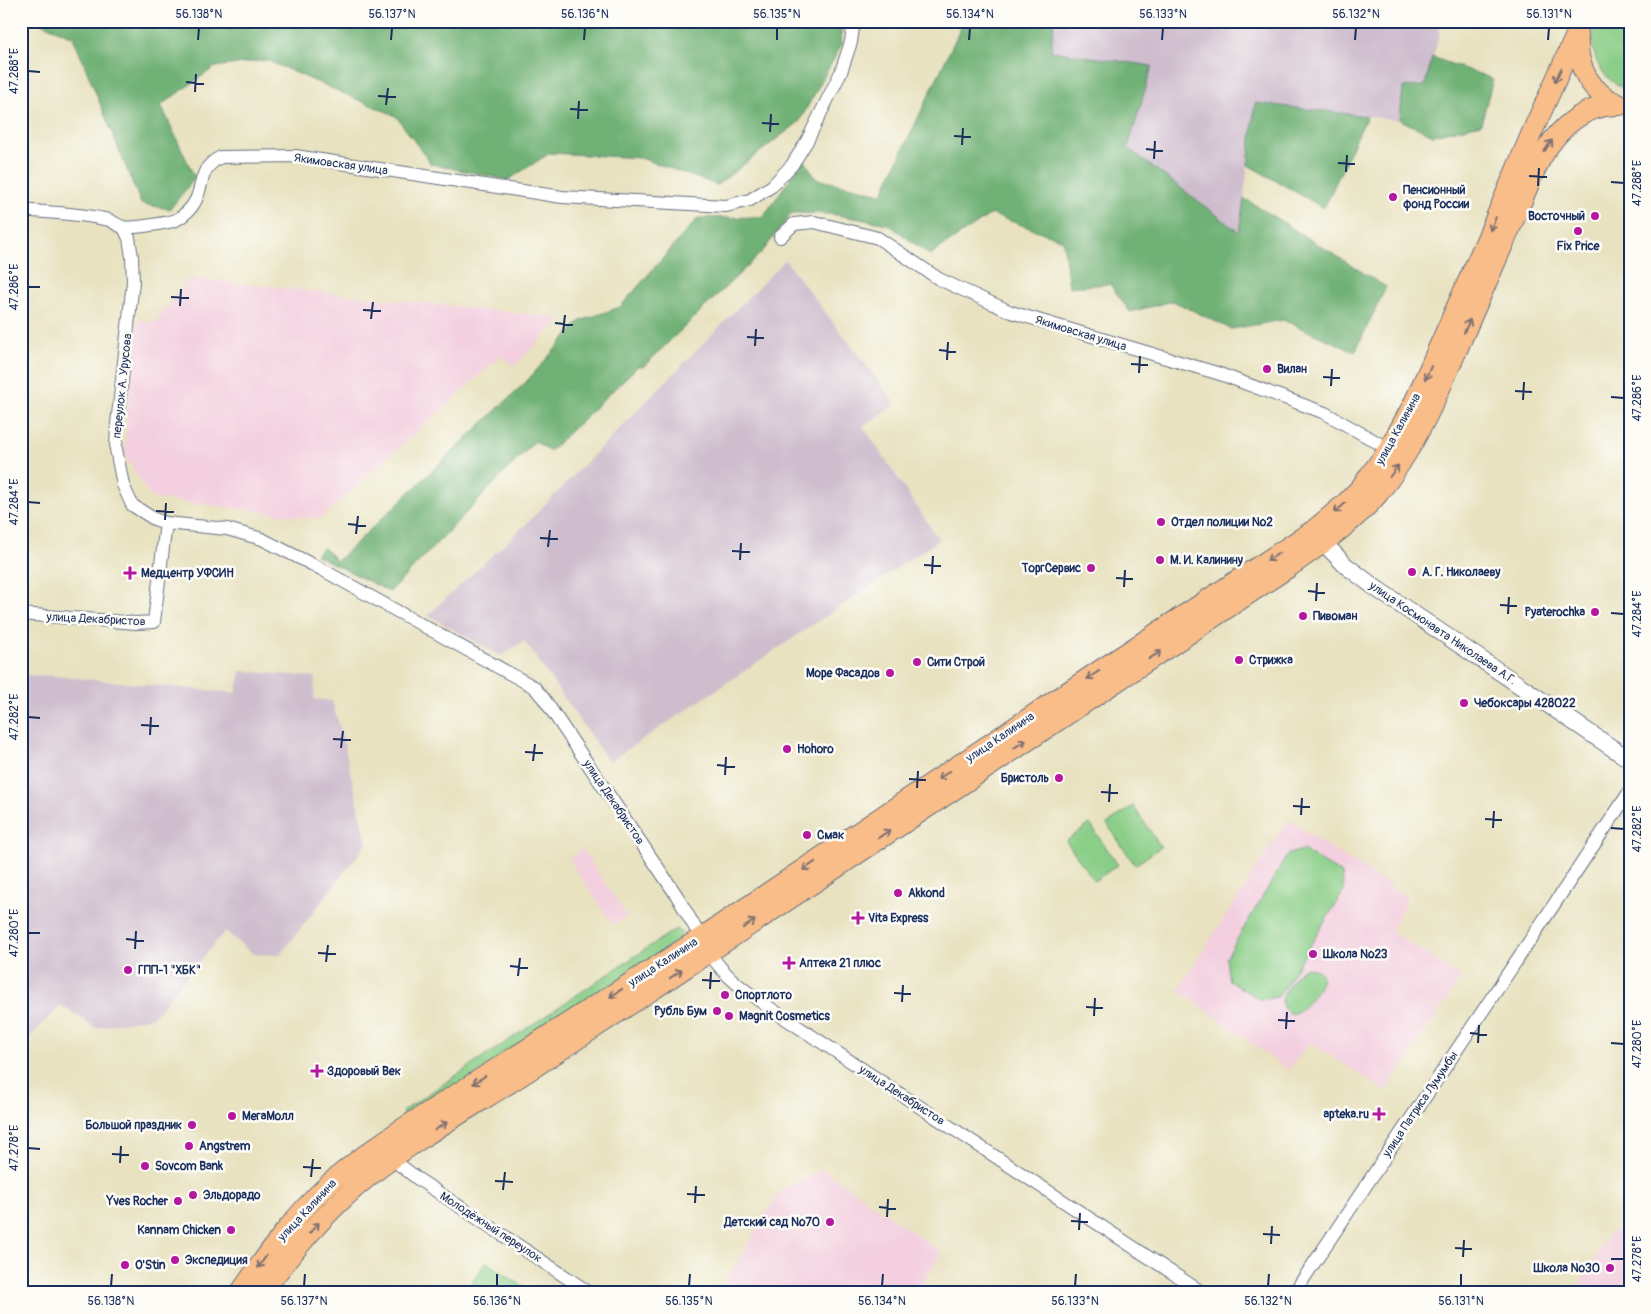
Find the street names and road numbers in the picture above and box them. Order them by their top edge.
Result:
street label: Якимовская улица [293,150,389,179]
street label: Якимовская улица [1033,312,1129,355]
street label: переулок А. Урусова [110,332,136,439]
street label: улица Калинина [1372,390,1424,469]
street label: улица Космонавта Николаева А.Г. [1365,578,1519,688]
street label: улица Декабристов [45,609,146,630]
street label: улица Калинина [962,709,1038,766]
street label: улица Декабристов [579,756,648,848]
street label: улица Калинина [625,934,701,991]
street label: улица Патриса Лумумбы [1379,1048,1462,1161]
street label: улица Декабристов [855,1062,947,1129]
street label: улица Калинина [274,1176,340,1245]
street label: Молодёжный переулок [437,1189,545,1266]

